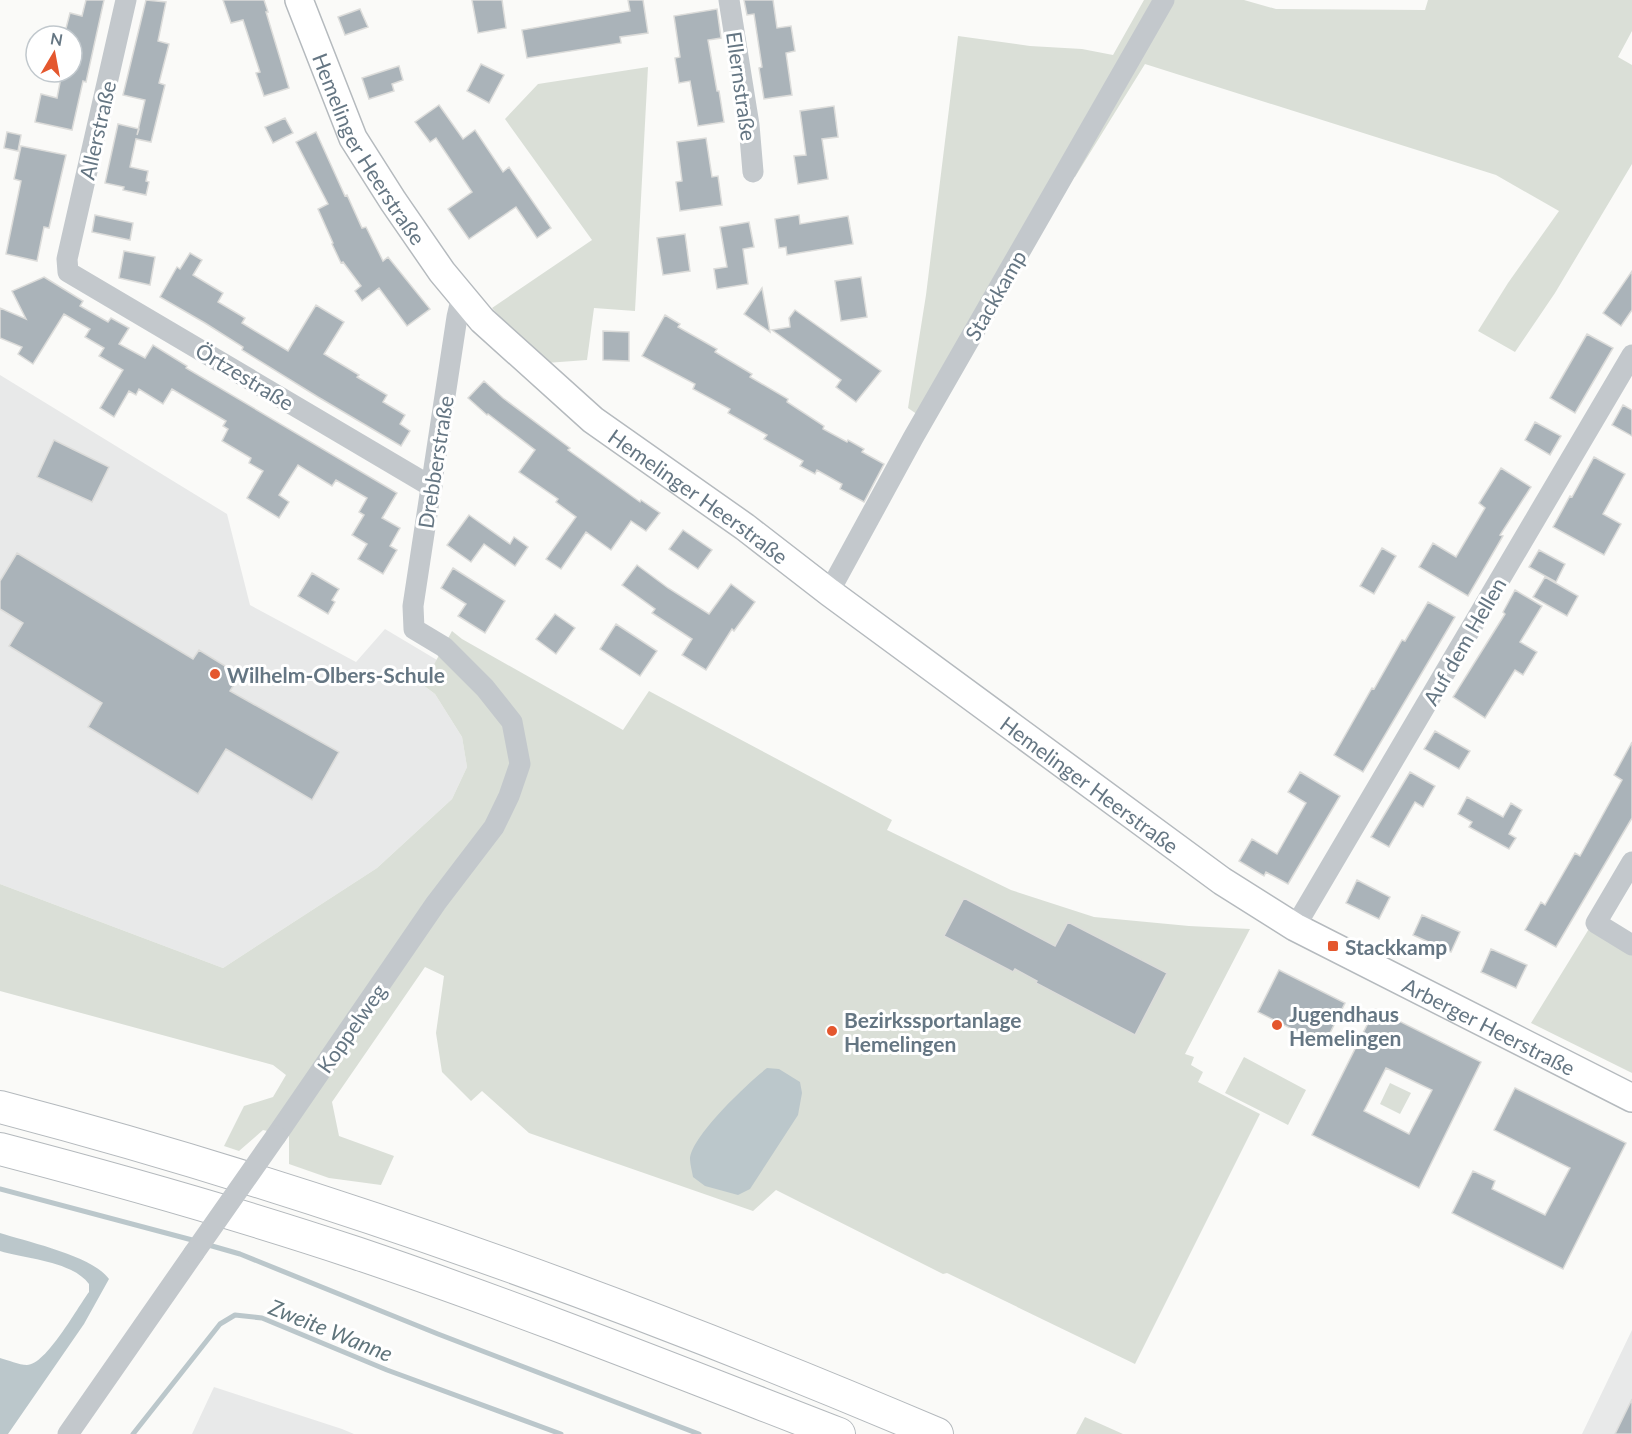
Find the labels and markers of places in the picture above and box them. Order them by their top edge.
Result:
place label: Wilhelm-Olbers-Schule [227,662,445,687]
marker: Wilhelm-Olbers-Schule [208,667,222,681]
place label: Stackkamp [1345,934,1447,959]
marker: Stackkamp [1326,939,1340,953]
place label: Jugendhaus Hemelingen [1289,1001,1401,1050]
place label: Bezirkssportanlage Hemelingen [844,1007,1022,1056]
marker: Jugendhaus Hemelingen [1270,1018,1284,1032]
marker: Bezirkssportanlage Hemelingen [825,1024,839,1038]

